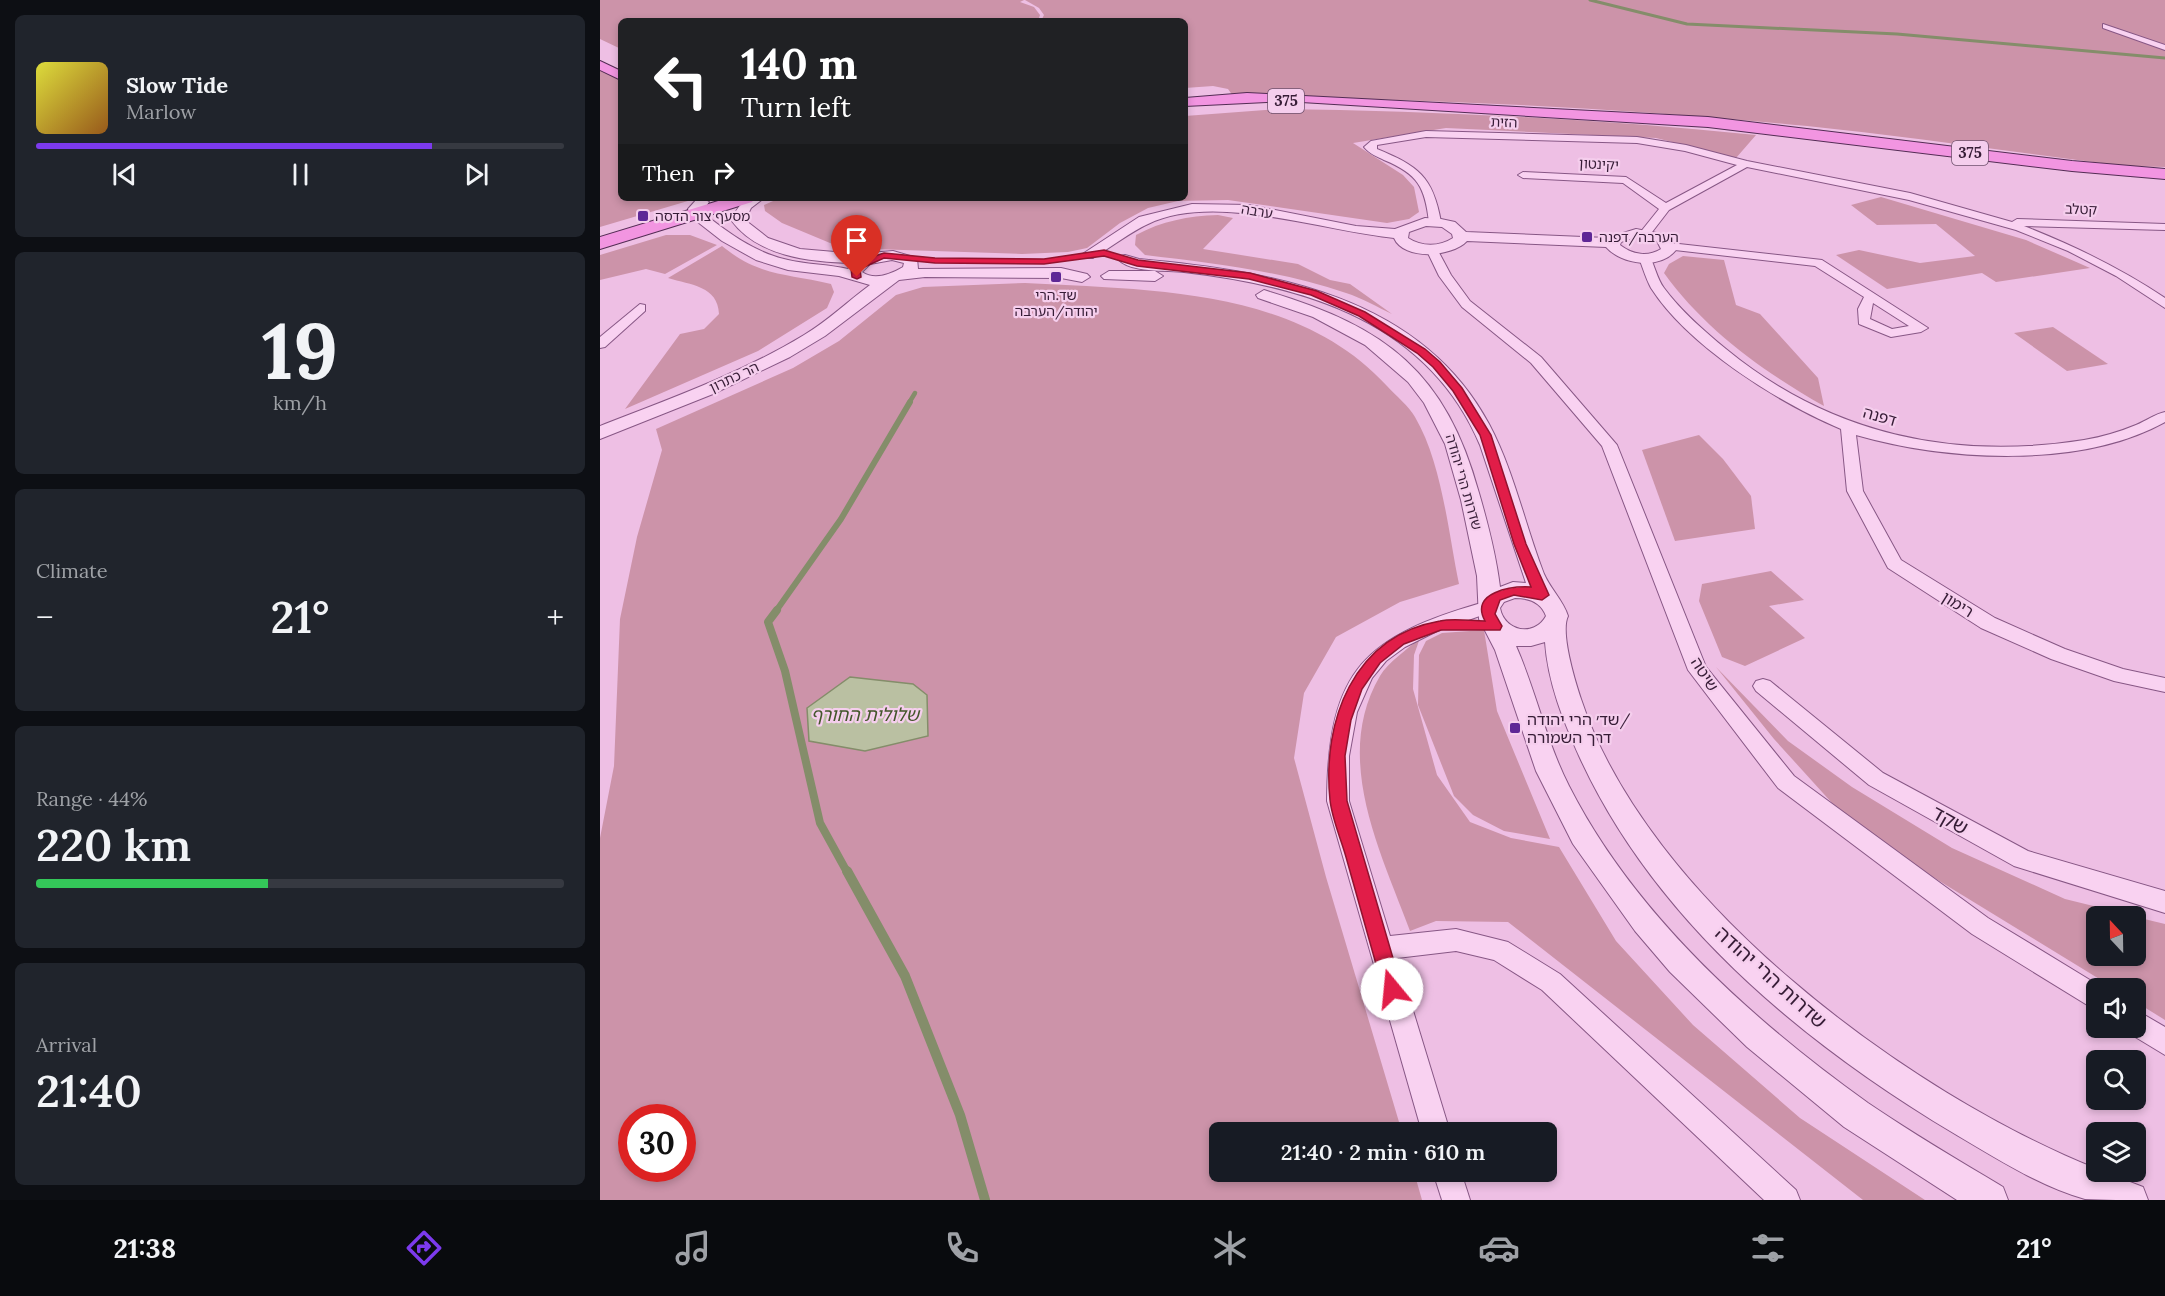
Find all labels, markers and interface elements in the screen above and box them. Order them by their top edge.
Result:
text: 140 m [741,37,857,91]
icon: left [642,42,720,120]
text: Slow Tide [126,71,228,99]
road number: 375 [1268,89,1304,113]
text: Turn left [741,90,851,124]
text: Marlow [126,99,196,124]
street label: הזית [1490,113,1518,131]
road number: 375 [1952,141,1988,165]
street label: יקינטון [1579,154,1619,174]
icon: right [707,156,740,189]
icon: previous [108,158,141,191]
icon: pause [284,158,317,191]
icon: next [460,158,493,191]
text: Then [642,159,695,187]
street label: ערבה [1240,199,1274,223]
street label: קטלב [2064,199,2098,219]
place label: מסעף צור הדסה [655,207,750,225]
marker: מסעף צור הדסה [636,209,650,223]
pin [831,215,882,277]
icon: arrive [840,224,873,257]
place label: הערבה/דפנה [1599,228,1679,246]
marker: הערבה/דפנה [1580,230,1594,244]
marker: שד.הרי יהודה/הערבה [1049,270,1063,284]
place label: שד.הרי יהודה/הערבה [1014,286,1098,320]
text: 19 [262,301,338,400]
street label: הר כתרון [706,358,762,396]
text: km/h [273,390,327,415]
street label: דפנה [1861,402,1899,430]
street label: שדרות הרי יהודה [1442,432,1486,532]
text: Climate [36,558,108,583]
street label: רימון [1938,587,1978,621]
text: 21° [270,588,330,645]
text: − [36,596,54,638]
text: + [546,596,564,638]
street label: שיטה [1687,653,1723,695]
water label: שלולית החורף [811,703,921,726]
place label: שד׳ הרי יהודה/ דרך השמורה [1527,709,1631,747]
marker: שד׳ הרי יהודה/ דרך השמורה [1508,721,1522,735]
text: Range · 44% [36,786,147,811]
street label: שקד [1928,799,1973,840]
text: 220 km [36,816,191,873]
north arrow [2086,906,2146,966]
map controls [2086,906,2146,1182]
street label: שדרות הרי יהודה [1710,920,1832,1033]
position arrow [1360,957,1424,1021]
button: sound [2086,978,2146,1038]
text: Arrival [36,1032,97,1057]
button: search [2086,1050,2146,1110]
text: 21:40 [36,1062,142,1119]
speed limit sign: 30 [618,1104,696,1182]
button: layers [2086,1122,2146,1182]
text: 21:40 · 2 min · 610 m [1281,1138,1485,1166]
icon: directions [403,1227,445,1269]
icon: music [672,1227,714,1269]
icon: phone [941,1227,983,1269]
icon: climate [1209,1227,1251,1269]
icon: car [1478,1227,1520,1269]
icon: filters [1747,1227,1789,1269]
text: 21:38 [113,1231,176,1265]
text: 21° [2016,1231,2052,1265]

